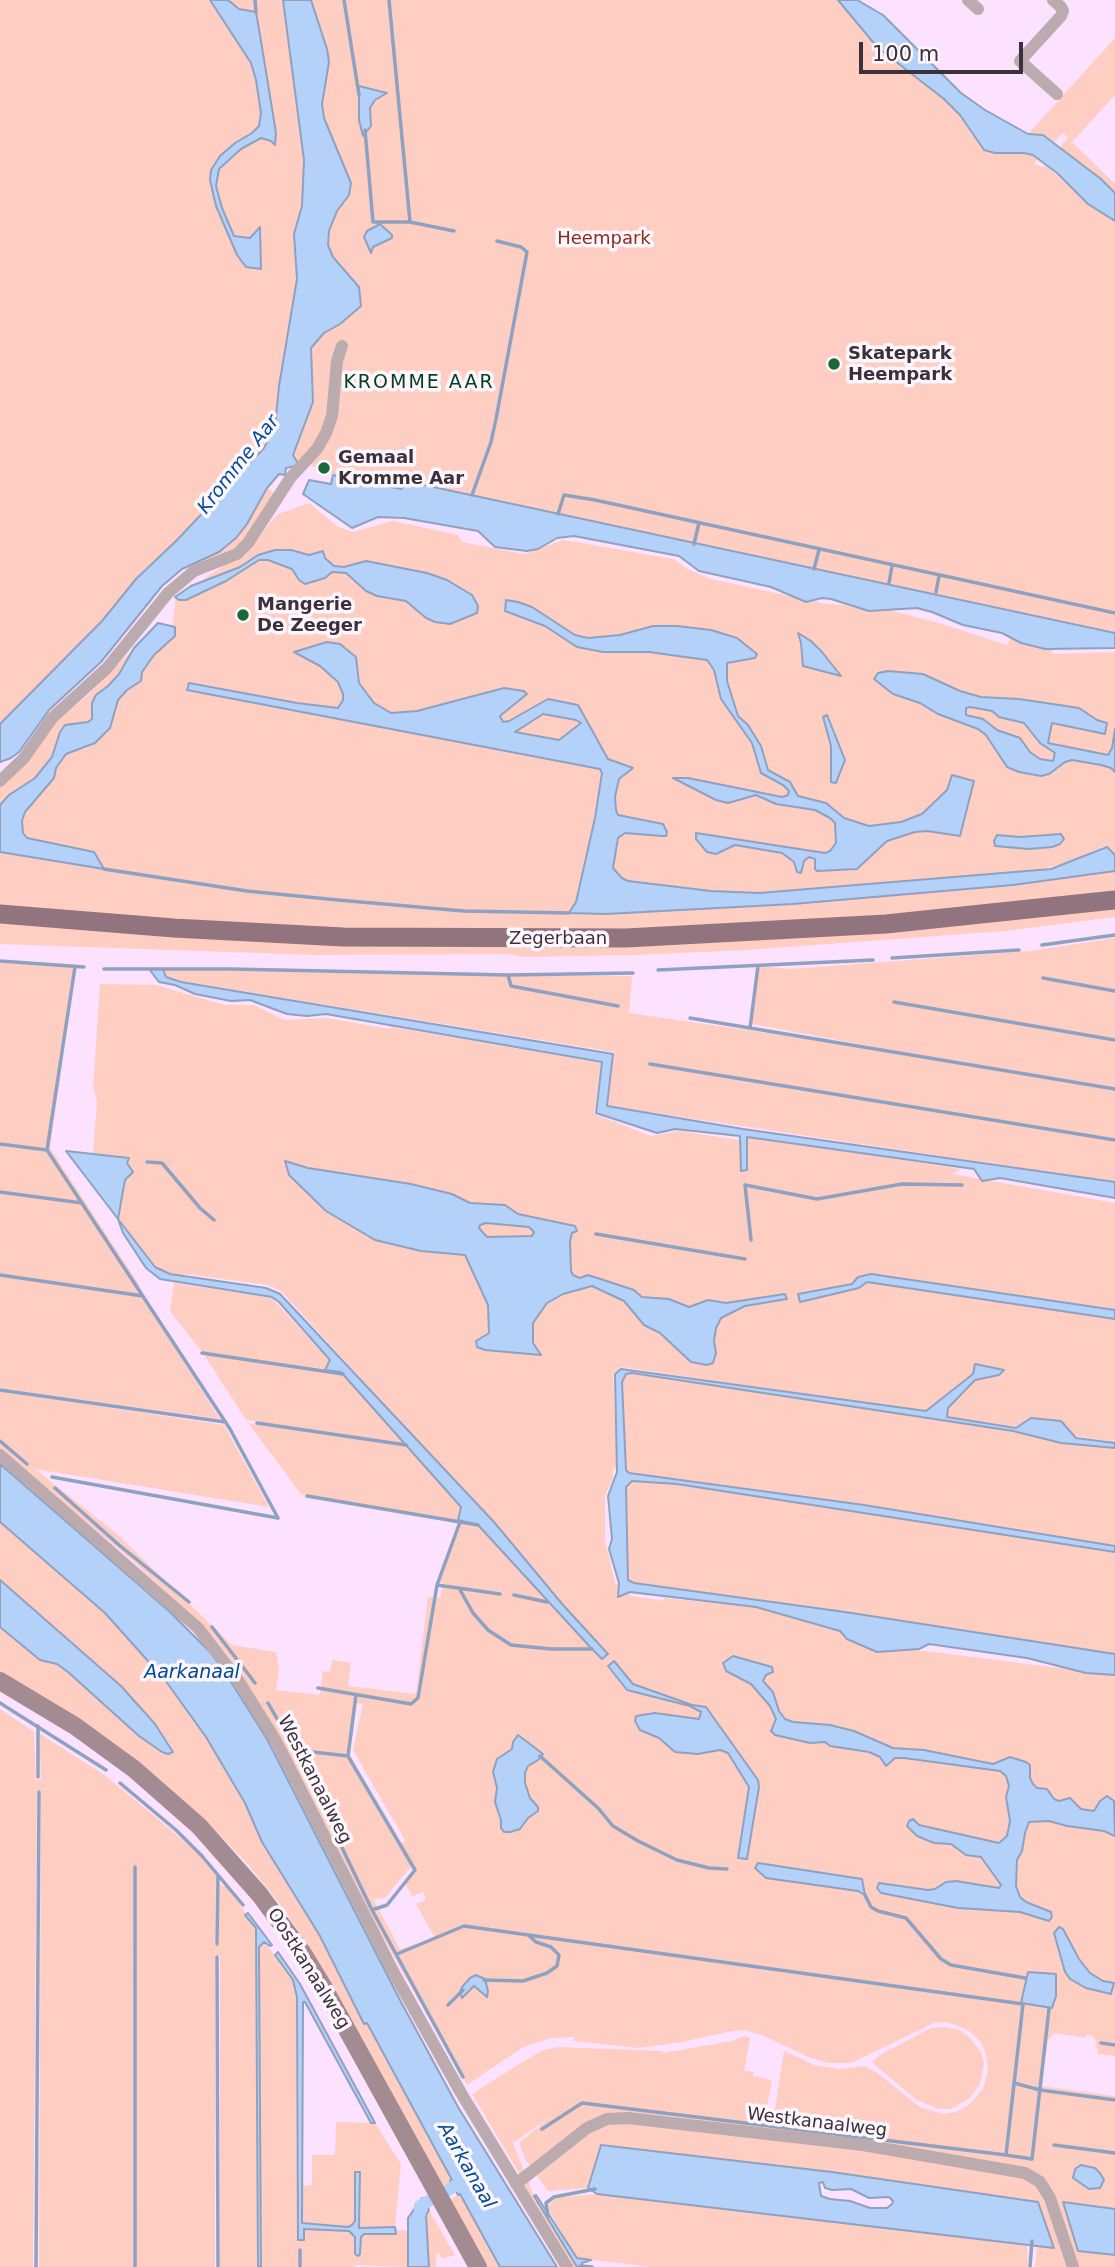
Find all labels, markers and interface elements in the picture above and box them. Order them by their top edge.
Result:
scale bar [863,28,1028,72]
text: 100 m [872,42,939,66]
park label: Heempark [557,228,651,250]
place label: Skatepark Heempark [848,343,952,386]
marker: Skatepark Heempark [826,356,842,372]
district label: KROMME AAR [345,372,493,394]
water label: Kromme Aar [193,411,285,519]
place label: Gemaal Kromme Aar [338,447,464,490]
marker: Gemaal Kromme Aar [316,460,332,476]
place label: Mangerie De Zeeger [257,594,362,636]
marker: Mangerie De Zeeger [235,607,251,623]
street label: Zegerbaan [509,928,607,950]
water label: Aarkanaal [144,1662,240,1684]
street label: Westkanaalweg [272,1712,356,1848]
street label: Oostkanaalweg [262,1905,354,2033]
street label: Westkanaalweg [746,2104,888,2142]
water label: Aarkanaal [432,2119,500,2213]

